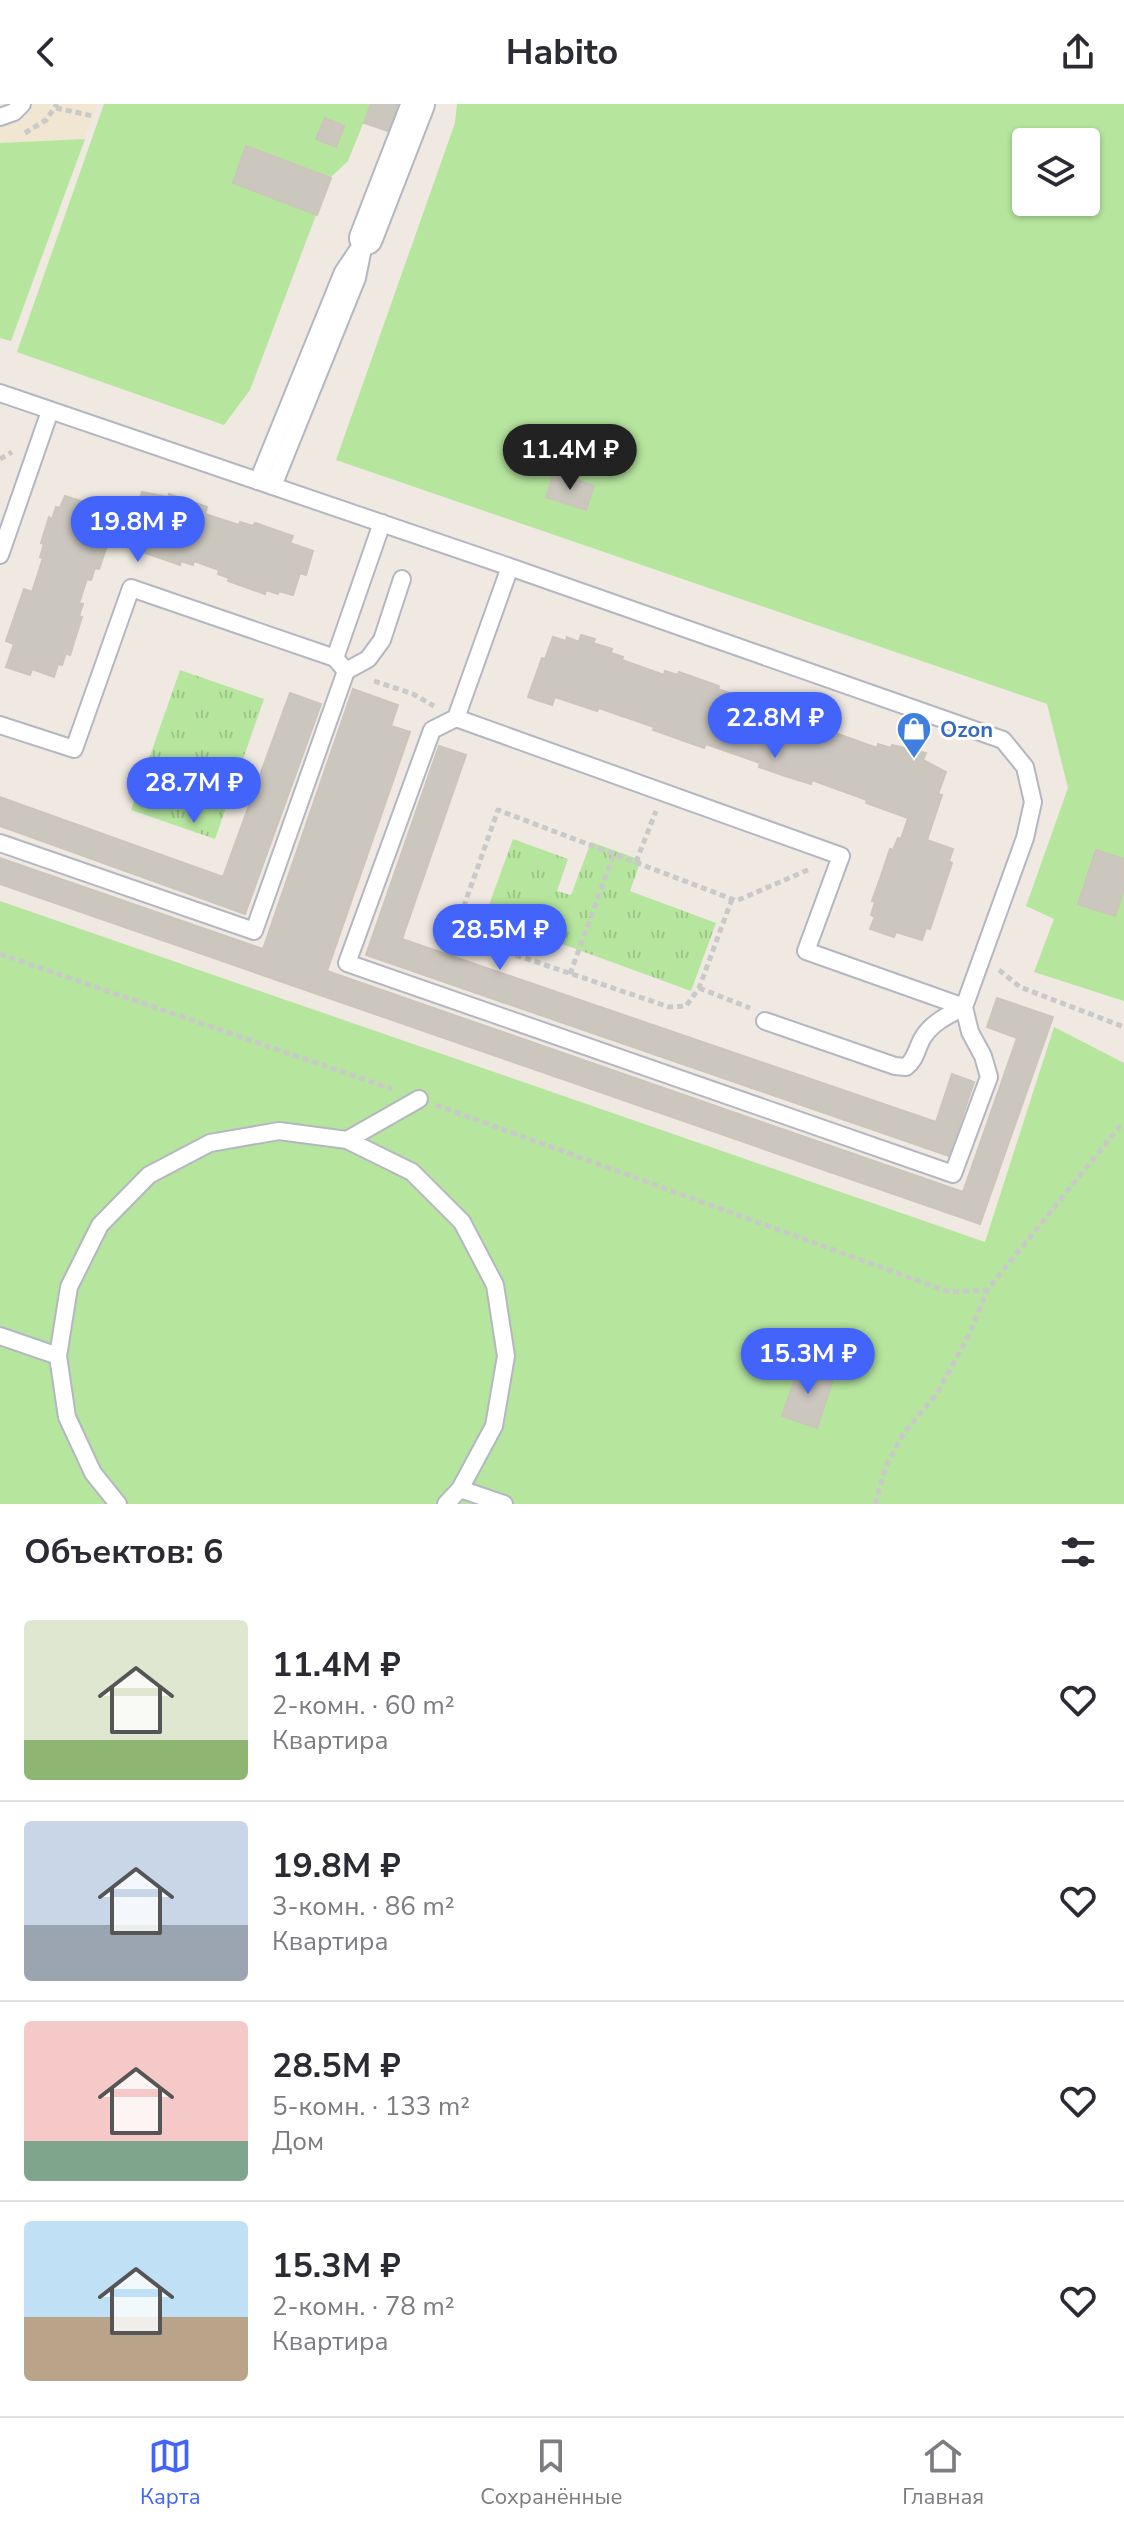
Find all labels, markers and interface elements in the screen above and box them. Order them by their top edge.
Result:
text: Habito [506,28,618,77]
icon: back [24,30,68,74]
icon: share [1056,30,1100,74]
map controls [1012,128,1100,216]
button: layers [1012,128,1100,216]
pin: 11.4M ₽ [496,424,644,492]
text: 11.4M ₽ [521,432,619,467]
pin: 19.8M ₽ [64,496,212,564]
text: 19.8M ₽ [89,504,187,539]
pin: 22.8M ₽ [701,692,849,760]
text: 22.8M ₽ [726,700,824,735]
shop icon: Ozon [895,710,933,760]
place label: Ozon [940,715,993,745]
pin: 28.7M ₽ [120,757,268,825]
text: 28.7M ₽ [145,765,243,800]
pin: 28.5M ₽ [426,904,574,972]
text: 28.5M ₽ [451,912,549,947]
pin: 15.3M ₽ [734,1328,882,1396]
text: 15.3M ₽ [759,1336,857,1371]
text: Объектов: 6 [24,1529,223,1575]
icon: filters [1056,1530,1100,1574]
text: 11.4M ₽ [272,1642,401,1688]
icon: home [88,1652,184,1748]
icon: heart [1056,1678,1100,1722]
text: 2-комн. · 60 m² [272,1688,455,1723]
text: Квартира [272,1723,388,1758]
text: 19.8M ₽ [272,1843,401,1889]
icon: home [88,1853,184,1949]
icon: heart [1056,1879,1100,1923]
text: 3-комн. · 86 m² [272,1889,455,1924]
text: Квартира [272,1924,388,1959]
text: 28.5M ₽ [272,2043,401,2089]
icon: home [88,2053,184,2149]
icon: heart [1056,2079,1100,2123]
text: 5-комн. · 133 m² [272,2089,470,2124]
text: Дом [272,2124,324,2159]
text: 15.3M ₽ [272,2243,401,2289]
icon: home [88,2253,184,2349]
icon: heart [1056,2279,1100,2323]
text: 2-комн. · 78 m² [272,2289,455,2324]
text: Квартира [272,2324,388,2359]
tab: Карта [140,2434,201,2512]
tab: Сохранённые [480,2434,622,2512]
tab: Главная [902,2434,984,2512]

